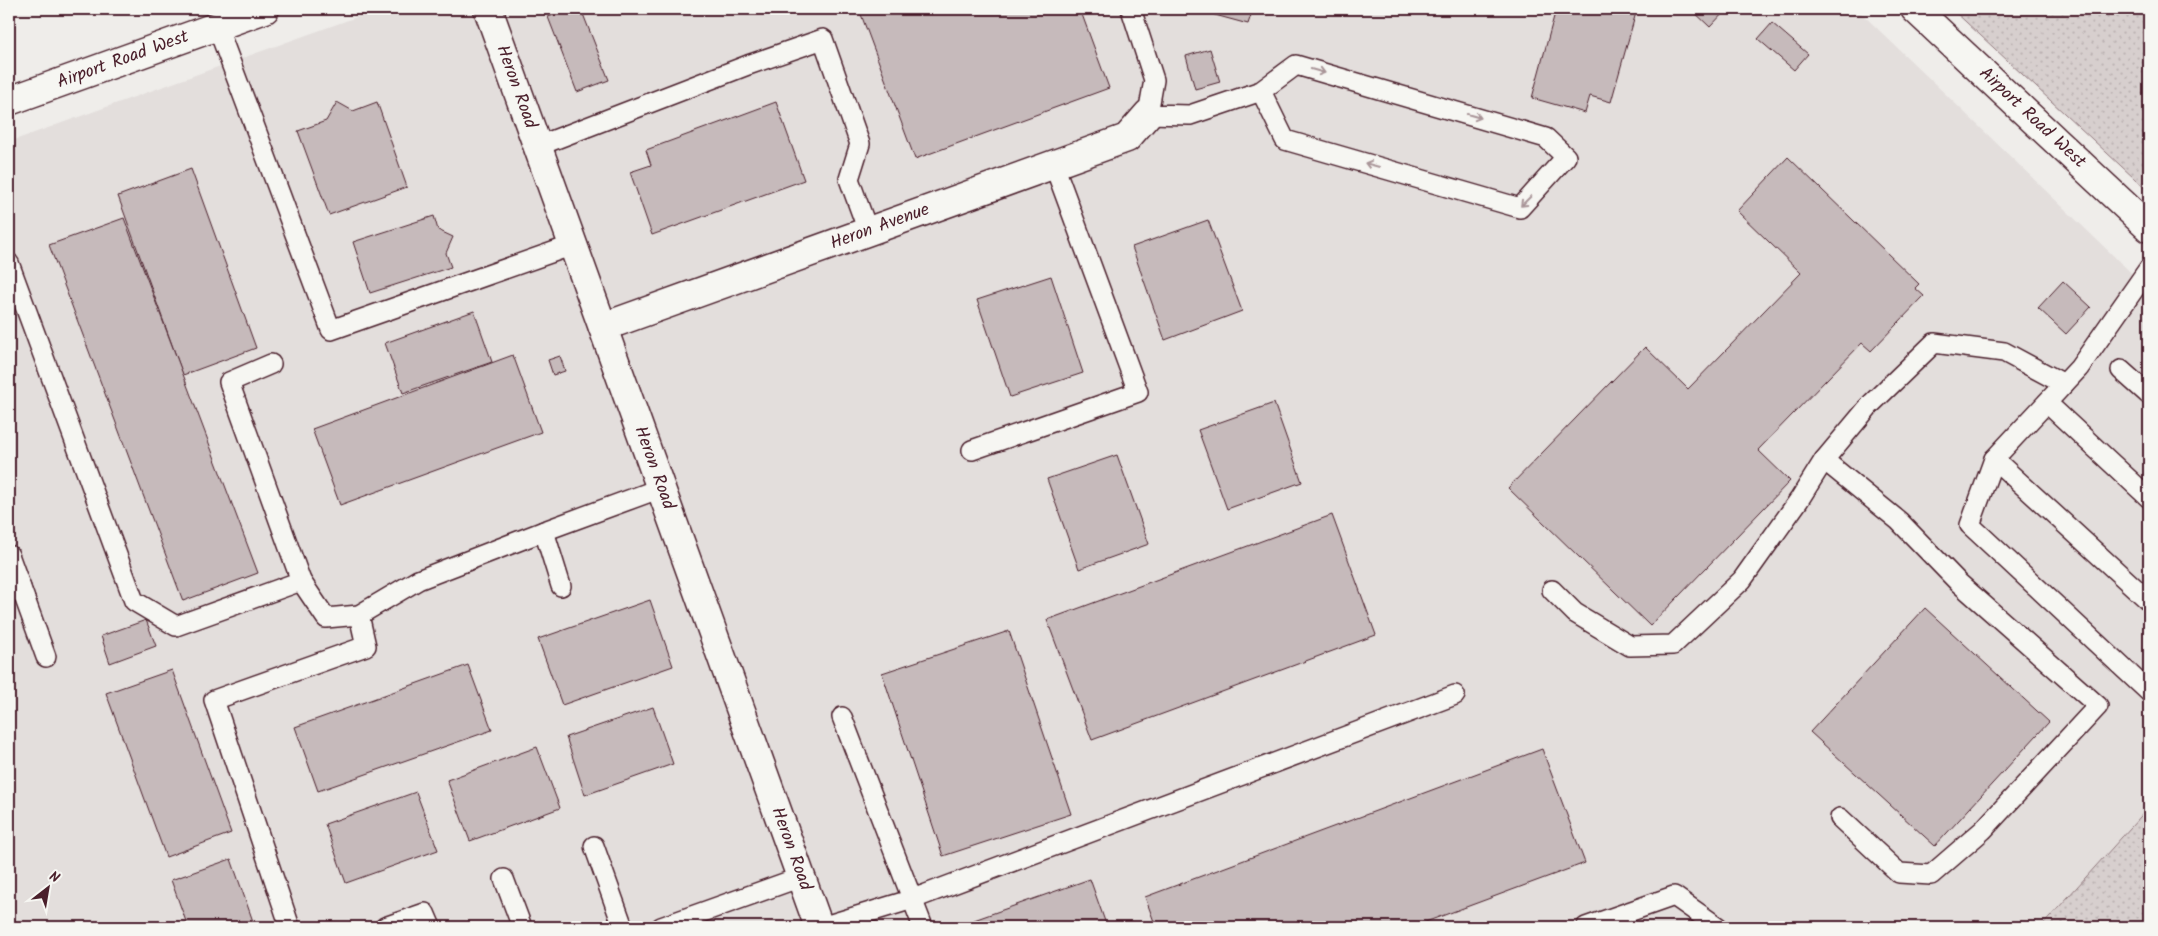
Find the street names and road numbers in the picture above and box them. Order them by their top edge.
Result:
street label: Airport Road West [53,22,194,97]
street label: Heron Road [487,41,545,134]
street label: Airport Road West [1972,60,2093,176]
street label: Heron Avenue [826,196,934,258]
street label: Heron Road [625,422,683,515]
street label: Heron Road [762,803,820,896]

